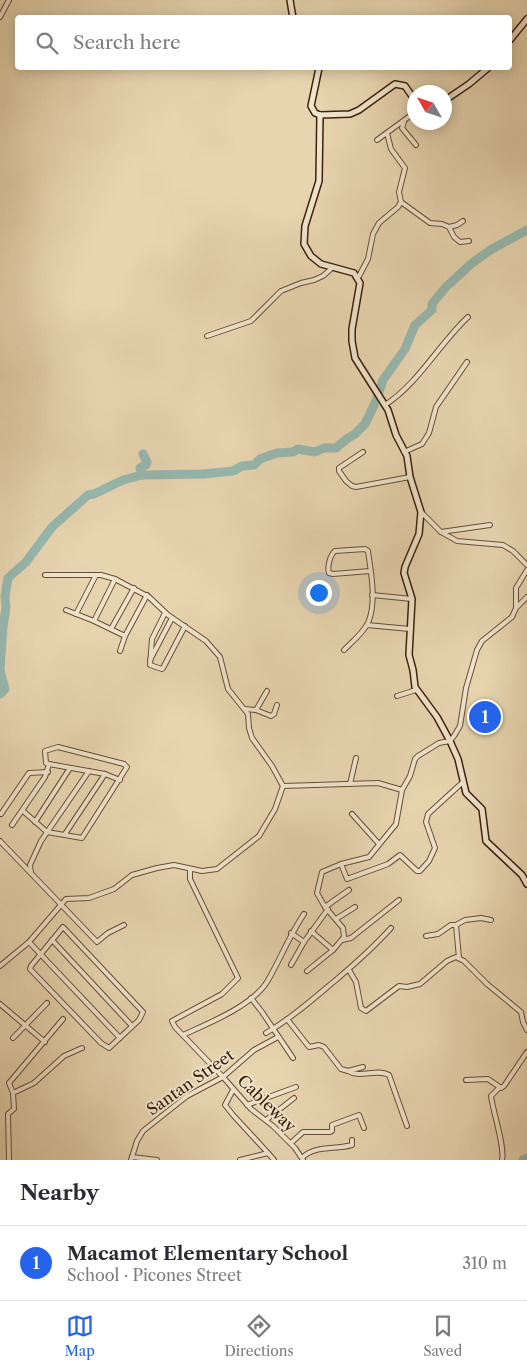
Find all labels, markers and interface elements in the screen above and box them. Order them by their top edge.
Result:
search box [15,15,512,70]
icon: search [33,29,61,57]
text: Search here [73,31,181,54]
north arrow [407,85,452,130]
your location [306,580,332,606]
pin: 1 [469,698,501,736]
street label: Santan Street [143,1044,238,1119]
street label: Cableway [234,1070,301,1137]
text: Nearby [20,1180,99,1205]
text: Macamot Elementary School [67,1242,348,1265]
text: 1 [32,1253,40,1273]
text: 310 m [462,1253,507,1273]
text: School · Picones Street [67,1265,242,1285]
tab: Map [65,1312,95,1360]
tab: Directions [224,1312,294,1360]
tab: Saved [423,1312,462,1360]

